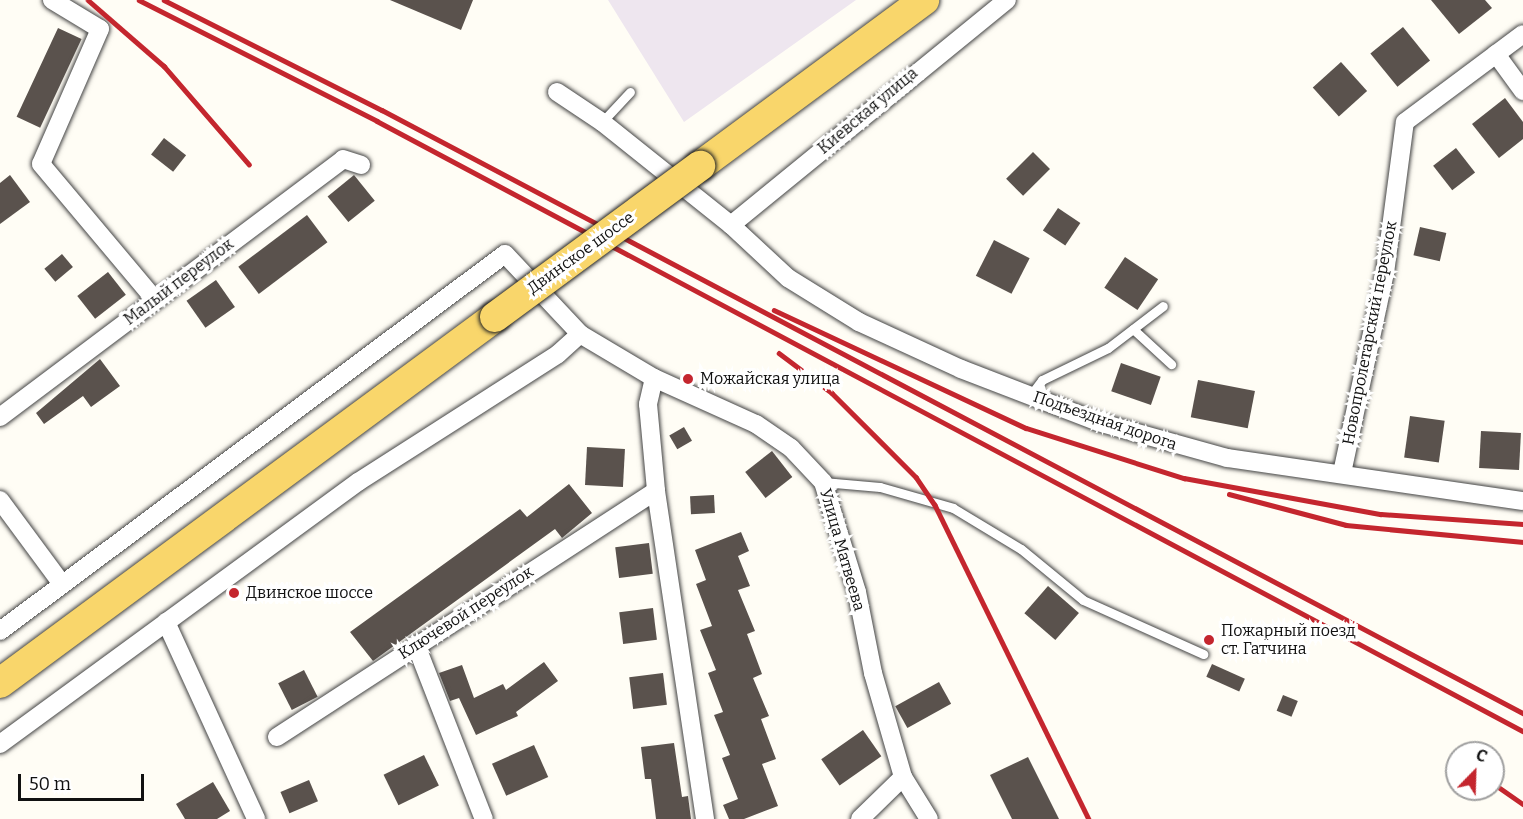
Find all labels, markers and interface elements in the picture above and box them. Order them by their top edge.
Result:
street label: Киевская улица [814,64,922,158]
street label: Двинское шоссе [524,208,638,298]
street label: Новопролетарский переулок [1339,219,1401,447]
street label: Малый переулок [120,235,238,329]
place label: Можайская улица [700,369,840,389]
marker: Можайская улица [681,372,695,386]
street label: Подъездная дорога [1031,387,1179,455]
street label: Улица Матвеева [815,487,869,613]
street label: Ключевой переулок [395,562,537,664]
place label: Двинское шоссе [246,583,373,603]
marker: Двинское шоссе [227,586,241,600]
place label: Пожарный поезд ст. Гатчина [1221,621,1356,659]
marker: Пожарный поезд ст. Гатчина [1202,633,1216,647]
north arrow [1445,741,1505,801]
text: С [1473,745,1490,767]
scale bar [21,762,147,800]
text: 50 m [29,773,71,795]

